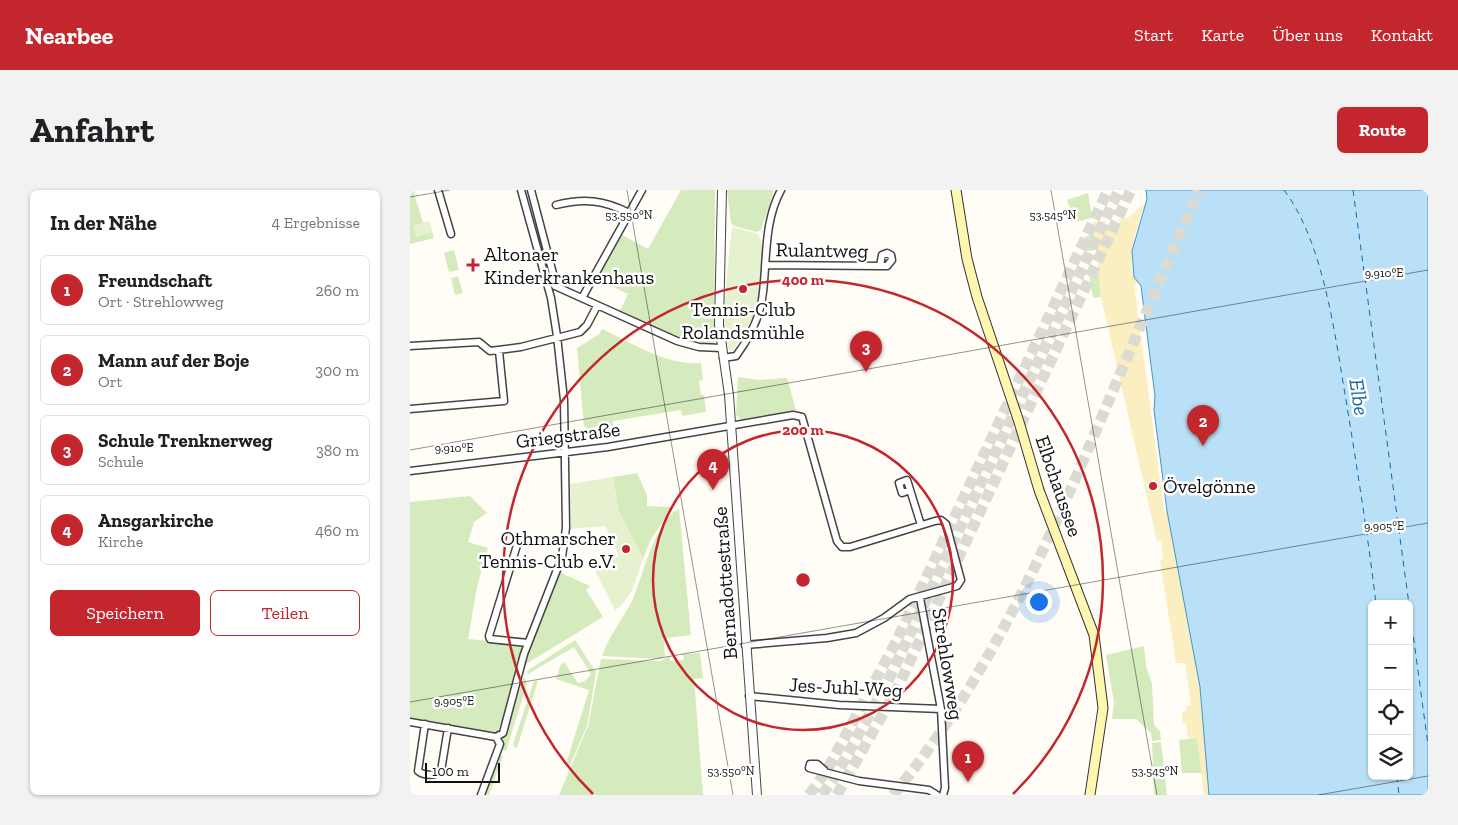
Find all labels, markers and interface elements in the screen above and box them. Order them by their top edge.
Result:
text: Nearbee [25,21,113,50]
text: Start [1134,24,1173,46]
text: Karte [1201,24,1244,46]
text: Über uns [1272,24,1343,46]
text: Kontakt [1371,24,1433,46]
button: Route [1337,107,1428,153]
text: Anfahrt [30,109,154,151]
text: 53.550°N [605,208,653,222]
text: 53.545°N [1030,208,1077,222]
text: In der Nähe [50,210,157,235]
text: 4 Ergebnisse [272,213,360,232]
street label: Rulantweg [775,237,869,263]
place label: Altonaer Kinderkrankenhaus [484,242,654,289]
marker: Altonaer Kinderkrankenhaus [466,258,480,272]
text: 9.910°E [1365,266,1403,280]
text: Freundschaft [98,269,212,292]
text: 400 m [782,271,824,289]
text: 1 [64,281,70,300]
text: 260 m [316,281,359,300]
marker: Tennis-Club Rolandsmühle [737,283,749,295]
text: Ort · Strehlowweg [98,292,224,311]
place label: Tennis-Club Rolandsmühle [682,297,804,344]
pin: 3 [850,331,882,372]
text: Mann auf der Boje [98,349,249,372]
text: 2 [63,361,71,380]
text: 300 m [315,361,359,380]
text: Ort [98,372,122,391]
water label: Elbe [1344,377,1375,417]
pin: 2 [1187,405,1219,446]
street label: Griegstraße [514,417,622,453]
text: 200 m [782,421,824,439]
text: Schule Trenknerweg [98,429,273,452]
street label: Elbchaussee [1030,432,1088,540]
text: 3 [63,441,71,460]
text: 380 m [316,441,359,460]
text: 9.910°E [435,441,473,455]
pin: 4 [697,449,729,490]
text: Schule [98,452,144,471]
place label: Övelgönne [1163,474,1256,498]
marker: Övelgönne [1147,480,1159,492]
street label: Bernadottestraße [708,506,742,660]
text: Ansgarkirche [98,509,213,532]
text: 9.905°E [1364,519,1404,533]
text: 4 [62,521,72,540]
text: 460 m [315,521,359,540]
place label: Othmarscher Tennis-Club e.V. [479,526,616,573]
text: Kirche [98,532,143,551]
marker: Othmarscher Tennis-Club e.V. [620,543,632,555]
centre of rings [794,571,812,589]
your location [1026,589,1052,615]
button: Speichern [50,590,200,636]
button: Teilen [210,590,360,636]
map controls [1368,600,1413,780]
button: + [1368,600,1413,645]
street label: Strehlowweg [927,606,969,722]
button: − [1368,645,1413,690]
street label: Jes-Juhl-Weg [789,672,903,702]
button: locate [1368,690,1413,735]
text: 9.905°E [434,694,474,708]
button: layers [1368,735,1413,780]
pin: 1 [952,741,984,782]
scale bar [425,760,500,783]
text: 100 m [432,763,469,780]
text: 53.550°N [707,764,755,778]
text: 53.545°N [1132,764,1179,778]

